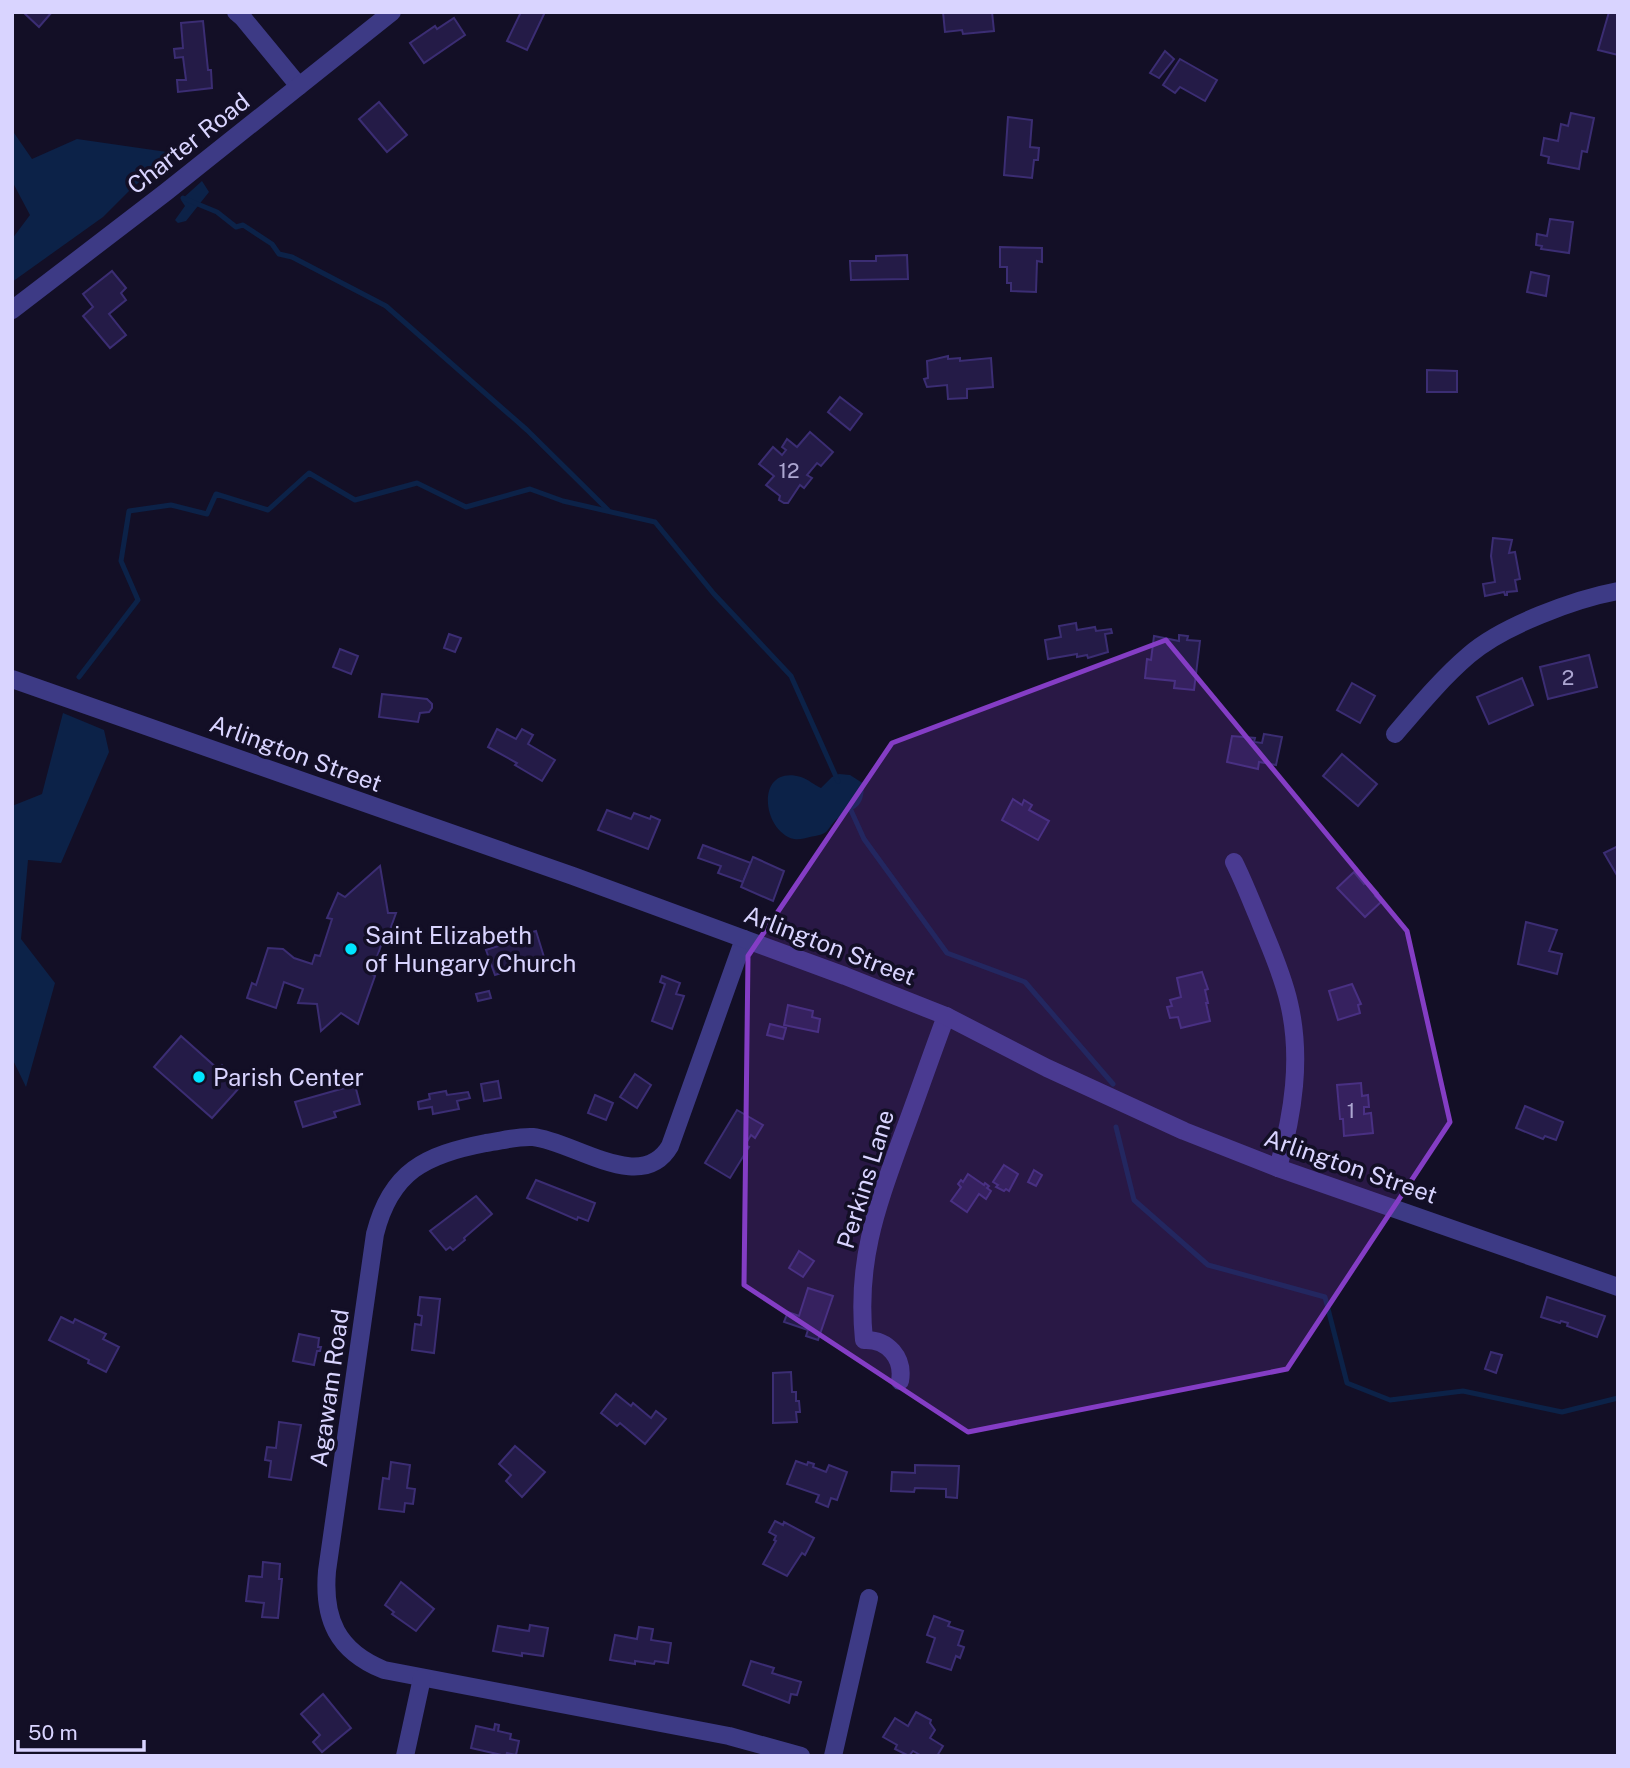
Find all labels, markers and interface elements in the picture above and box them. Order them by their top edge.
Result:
street label: Charter Road [121,87,255,199]
house number: 12 [778,458,800,483]
house number: 2 [1562,665,1574,690]
street label: Arlington Street [206,709,386,797]
street label: Arlington Street [741,900,919,990]
place label: Saint Elizabeth of Hungary Church [365,921,576,977]
marker: Saint Elizabeth of Hungary Church [343,941,359,957]
place label: Parish Center [213,1063,364,1091]
marker: Parish Center [191,1069,207,1085]
house number: 1 [1347,1098,1355,1123]
street label: Perkins Lane [831,1106,899,1252]
street label: Arlington Street [1261,1123,1441,1209]
street label: Agawam Road [304,1307,354,1469]
scale bar [18,1708,144,1752]
text: 50 m [28,1720,78,1745]

